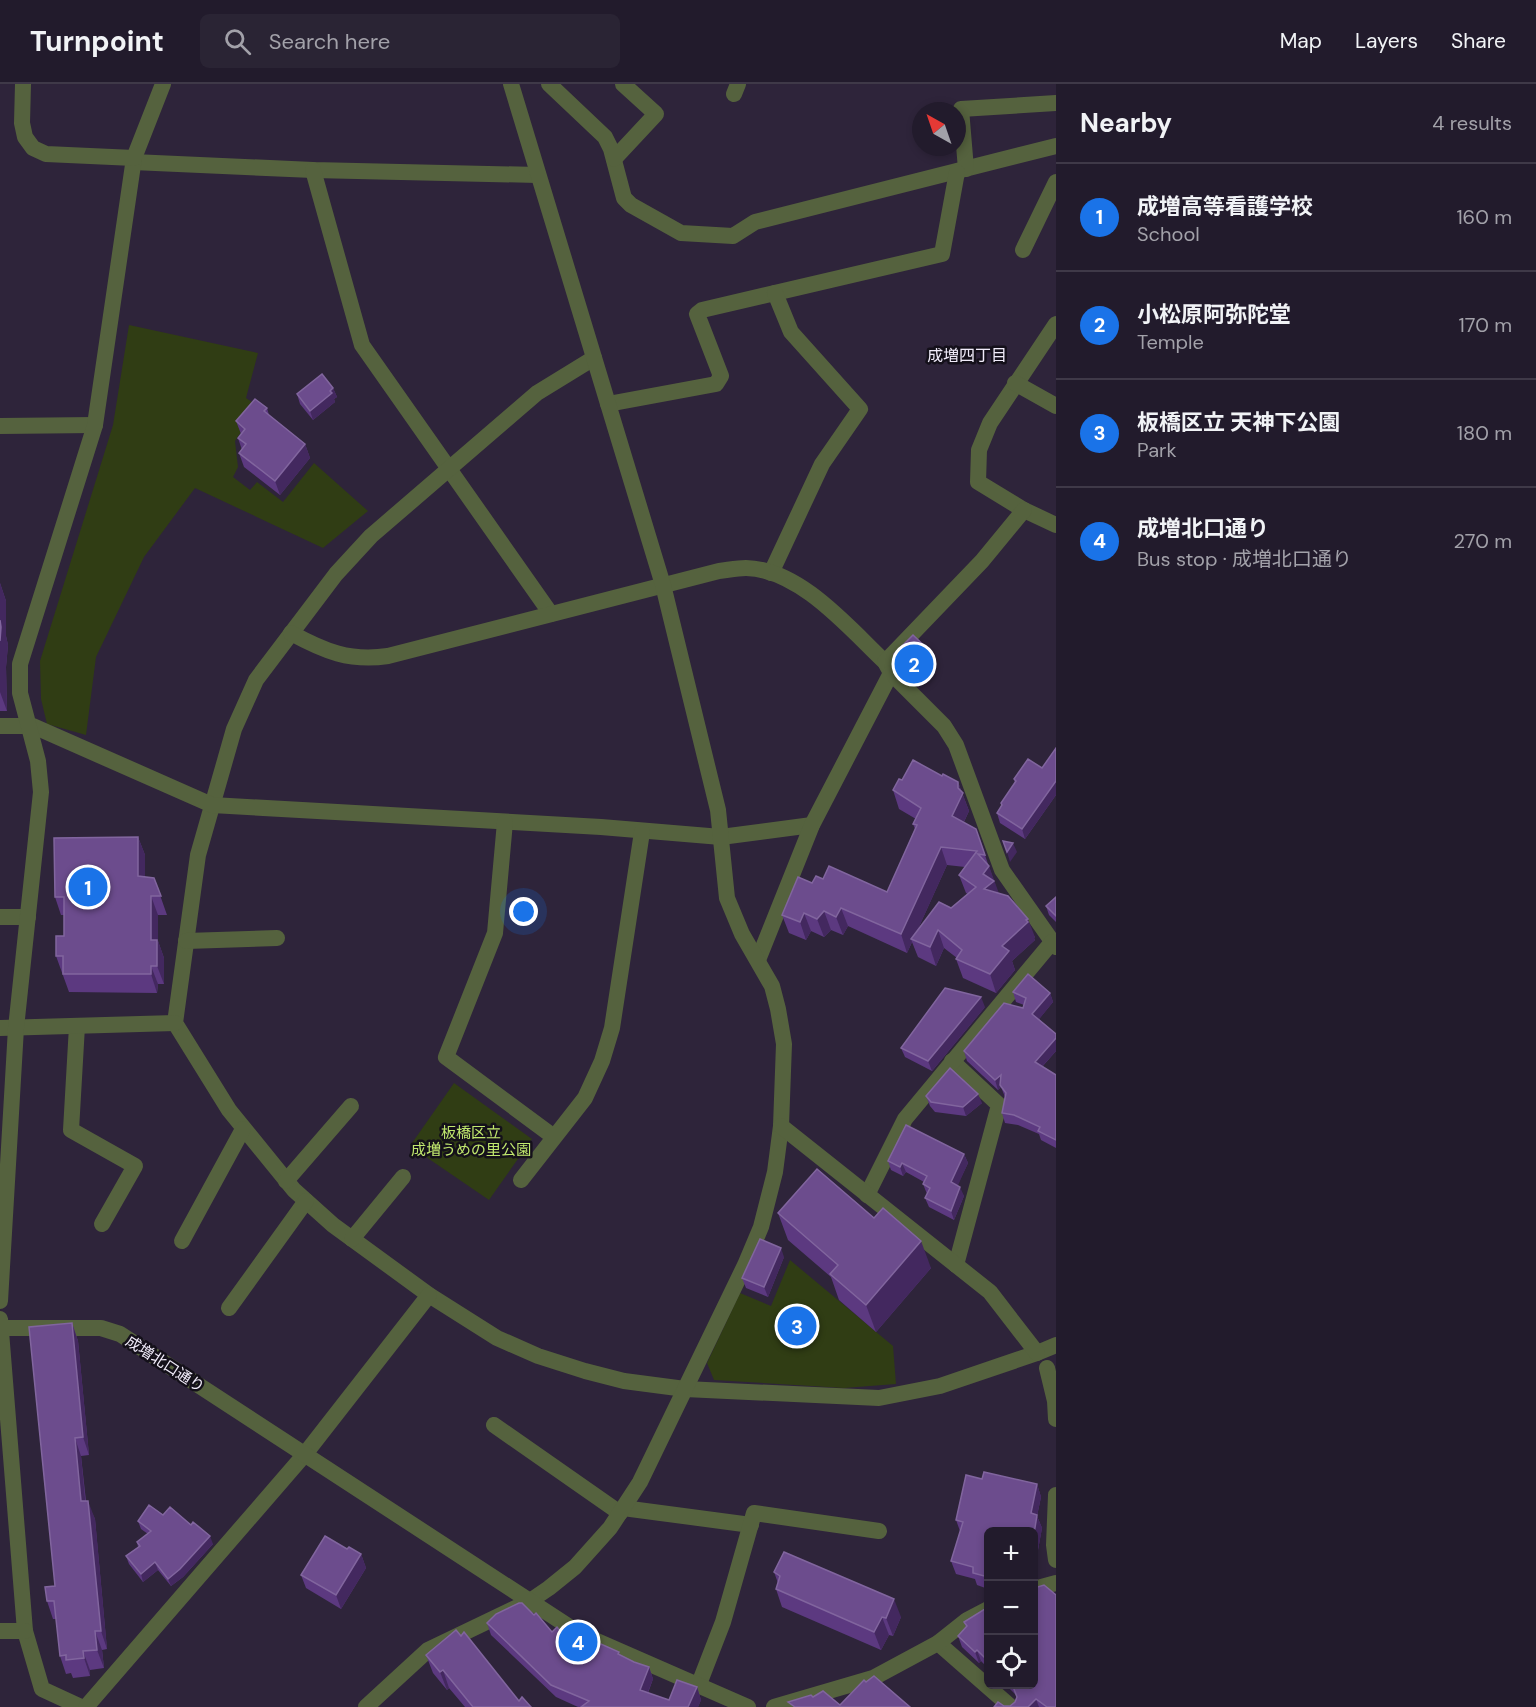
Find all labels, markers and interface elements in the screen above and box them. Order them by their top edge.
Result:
search box [200,14,620,68]
text: Turnpoint [30,23,164,60]
icon: search [221,25,254,58]
text: Search here [269,27,390,56]
text: Map [1280,27,1322,55]
text: Layers [1355,27,1418,55]
text: Share [1451,27,1506,55]
north arrow [912,102,966,156]
text: Nearby [1080,106,1172,140]
text: 4 results [1432,110,1512,136]
text: 成増高等看護学校 [1137,192,1313,221]
text: 1 [1096,204,1103,230]
text: 160 m [1456,204,1512,230]
text: School [1137,221,1200,247]
text: 小松原阿弥陀堂 [1137,300,1291,329]
text: 2 [1094,312,1105,338]
text: 170 m [1459,312,1512,338]
text: Temple [1137,329,1204,355]
district label: 成増四丁目 [927,345,1007,366]
text: 板橋区立 天神下公園 [1137,408,1340,437]
text: 3 [1093,420,1106,446]
text: 180 m [1457,420,1512,446]
text: Park [1137,437,1177,463]
text: 成増北口通り [1137,514,1269,543]
text: 4 [1093,528,1106,554]
text: 270 m [1454,528,1512,554]
text: Bus stop · 成増北口通り [1137,546,1352,572]
pin: 2 [894,642,934,686]
pin: 1 [68,864,107,910]
your location [509,897,538,926]
park label: 板橋区立 成増うめの里公園 [411,1123,531,1160]
pin: 3 [778,1304,816,1348]
street label: 成増北口通り [122,1331,208,1397]
map controls [984,1527,1038,1689]
button: + [984,1527,1038,1581]
button: − [984,1581,1038,1635]
pin: 4 [558,1620,598,1664]
button: locate [984,1635,1038,1689]

